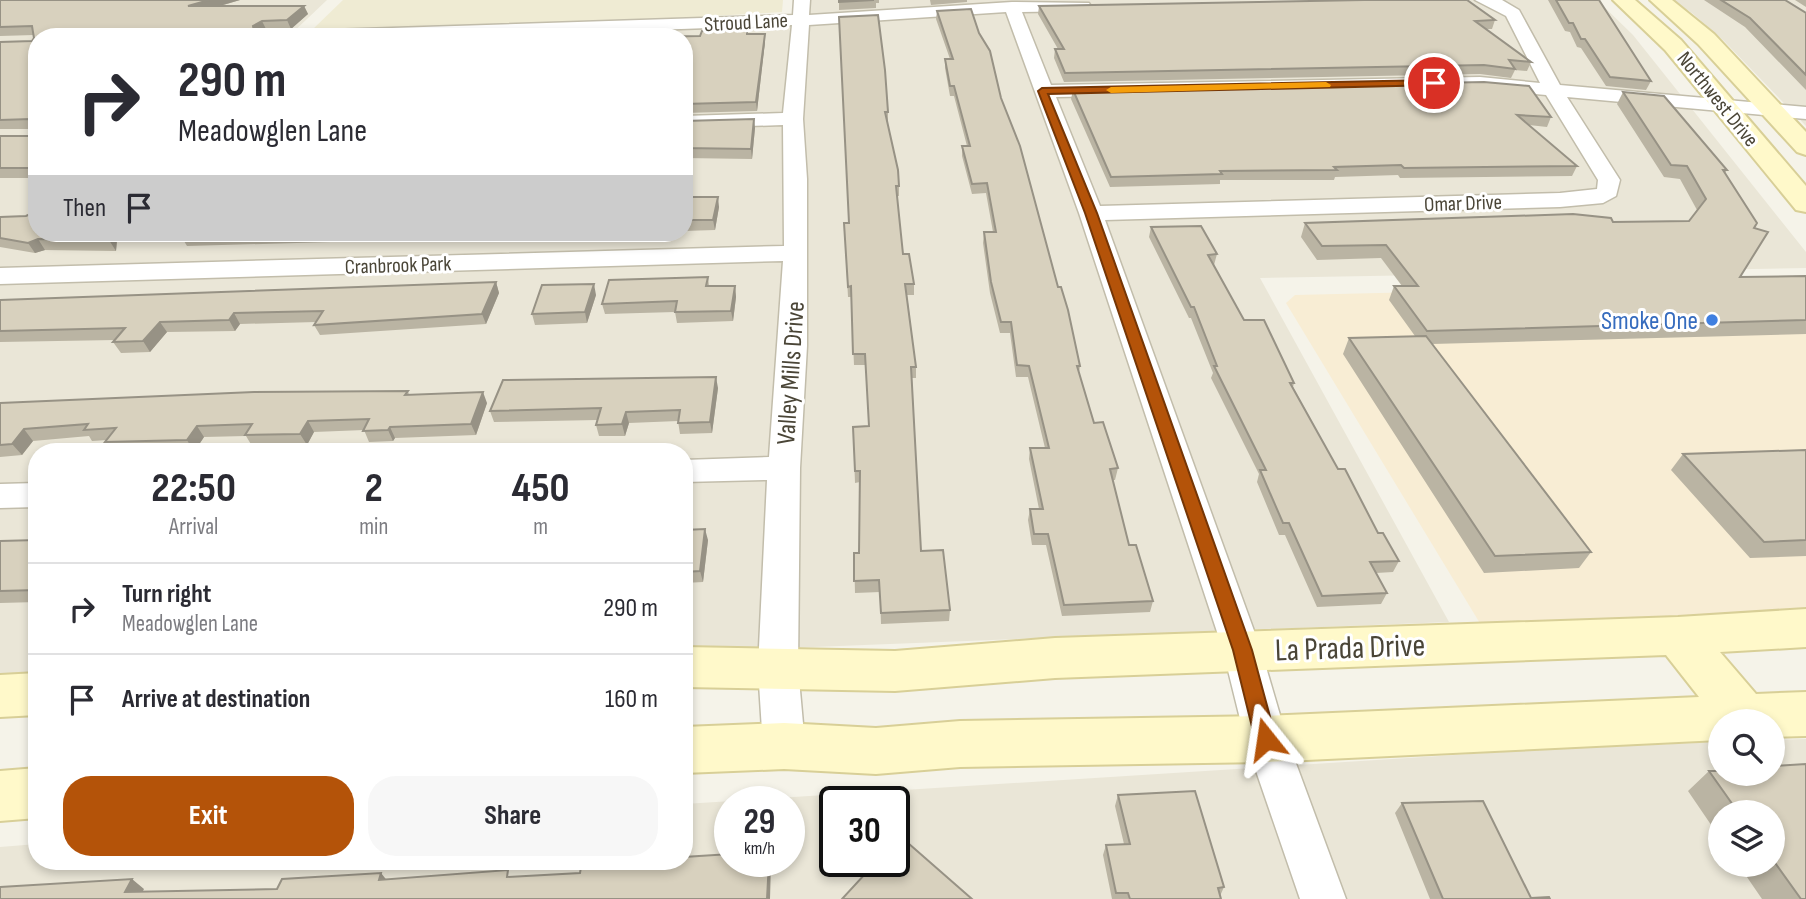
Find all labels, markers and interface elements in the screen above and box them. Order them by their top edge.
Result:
street label: Stroud Lane [703,8,789,37]
street label: Northwest Drive [1672,47,1764,152]
text: 290 m [178,52,286,111]
pin [1404,53,1464,113]
icon: right [63,56,154,147]
icon: arrive [1415,64,1453,102]
text: Meadowglen Lane [178,112,367,151]
icon: arrive [120,189,158,227]
street label: Omar Drive [1424,190,1502,217]
text: Then [63,193,106,224]
street label: Cranbrook Park [344,251,452,280]
street label: Valley Mills Drive [771,300,812,446]
place label: Smoke One [1601,306,1698,337]
marker: Smoke One [1704,312,1720,328]
text: 22:50 [151,463,236,514]
text: 2 [365,463,383,514]
text: 450 [512,463,570,514]
text: Arrival [169,513,218,541]
text: min [359,513,388,541]
text: m [533,513,548,541]
text: Turn right [122,579,211,610]
icon: right [63,590,101,628]
text: 290 m [603,593,658,624]
text: Meadowglen Lane [122,610,258,638]
street label: La Prada Drive [1274,626,1426,671]
icon: arrive [63,681,101,719]
text: Arrive at destination [122,684,310,715]
text: 160 m [605,684,658,715]
position arrow [1229,702,1303,776]
map controls [1708,709,1785,877]
button: search [1708,709,1785,786]
button: Exit [63,776,354,856]
button: Share [368,776,658,856]
speed limit sign: 30 [819,786,910,877]
button: layers [1708,800,1785,877]
text: 29 [744,801,775,844]
text: km/h [744,838,775,859]

